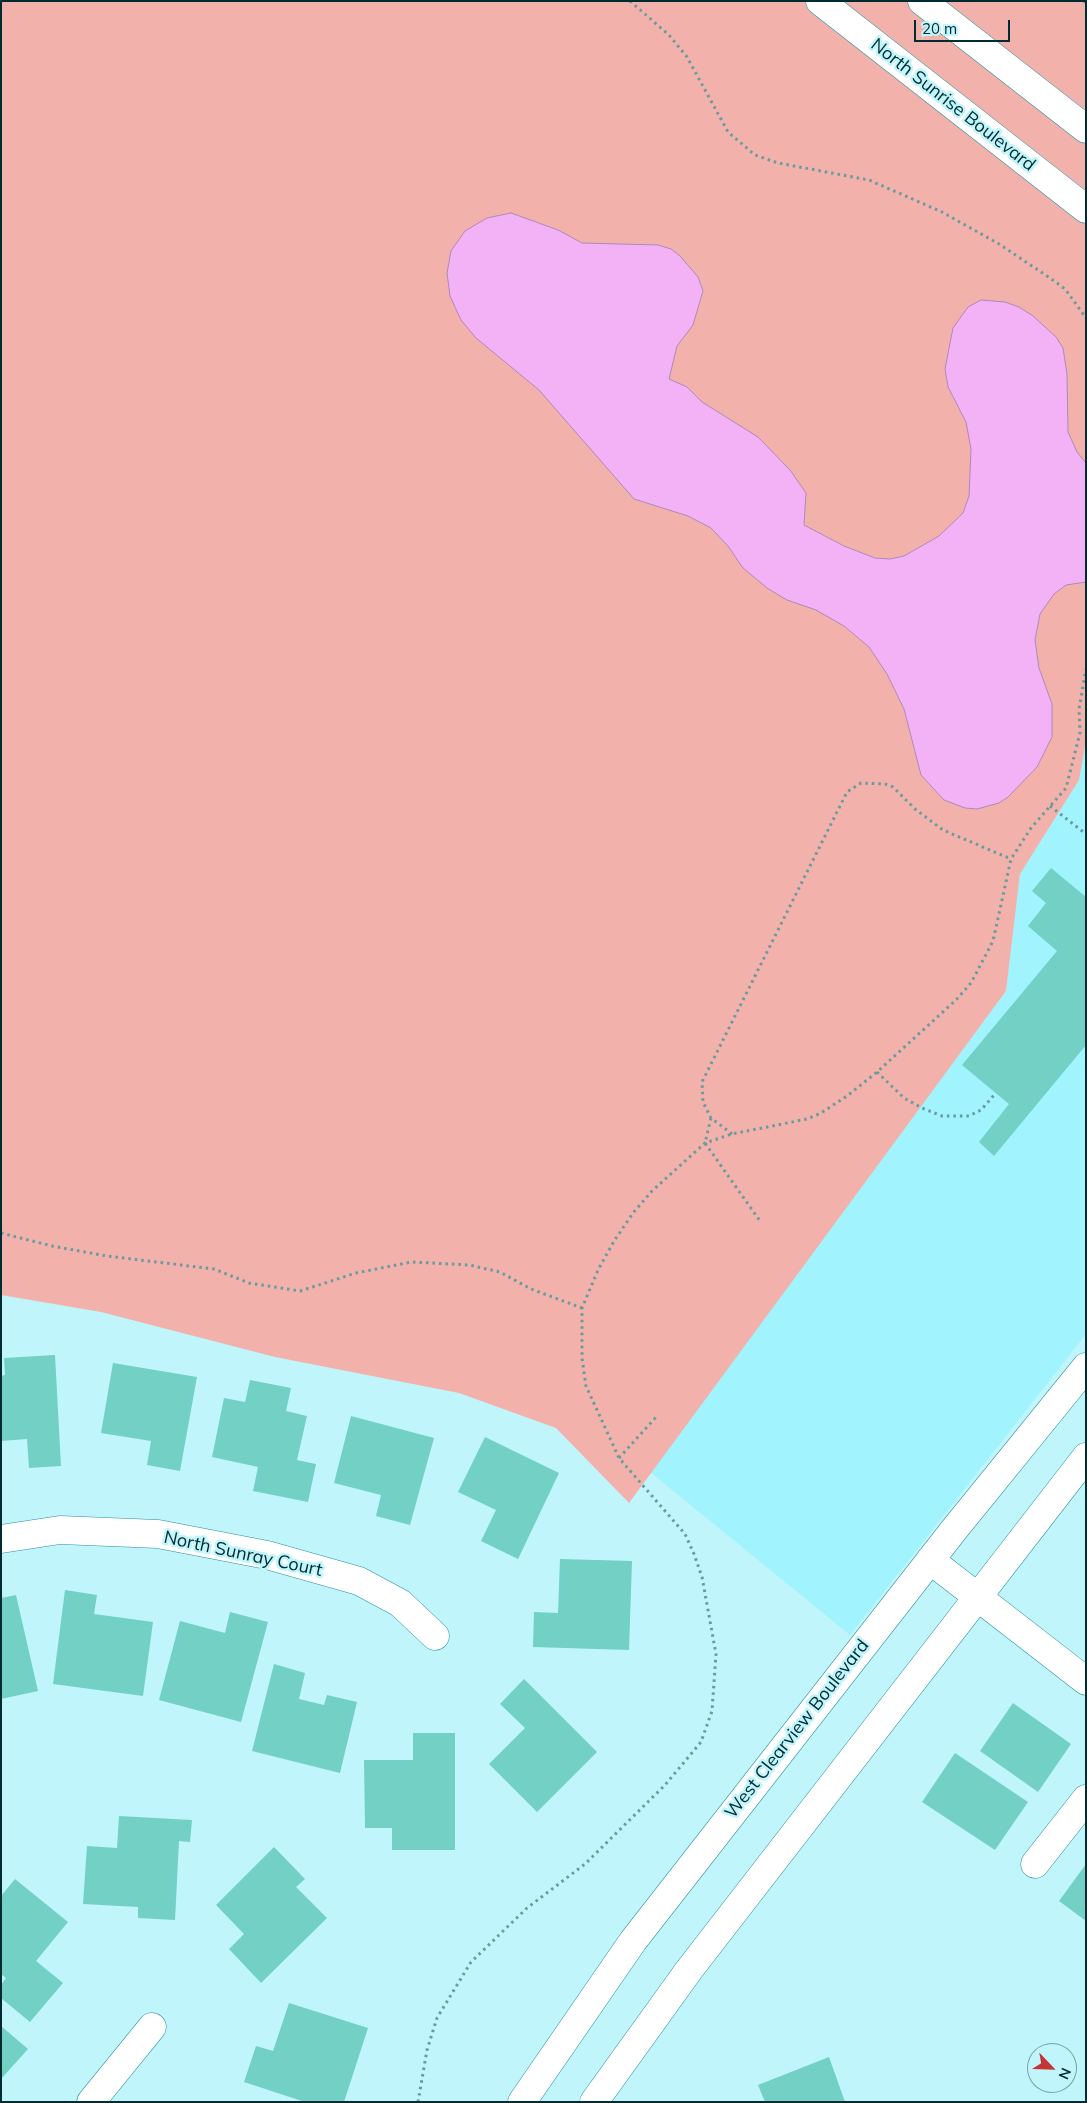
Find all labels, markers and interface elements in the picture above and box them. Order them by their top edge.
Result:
scale bar [917,10,1013,42]
text: 20 m [922,19,957,38]
street label: North Sunrise Boulevard [866,34,1040,176]
street label: North Sunray Court [162,1527,324,1581]
street label: West Clearview Boulevard [720,1635,874,1823]
north arrow [1027,2043,1077,2093]
text: N [1054,2065,1075,2082]

